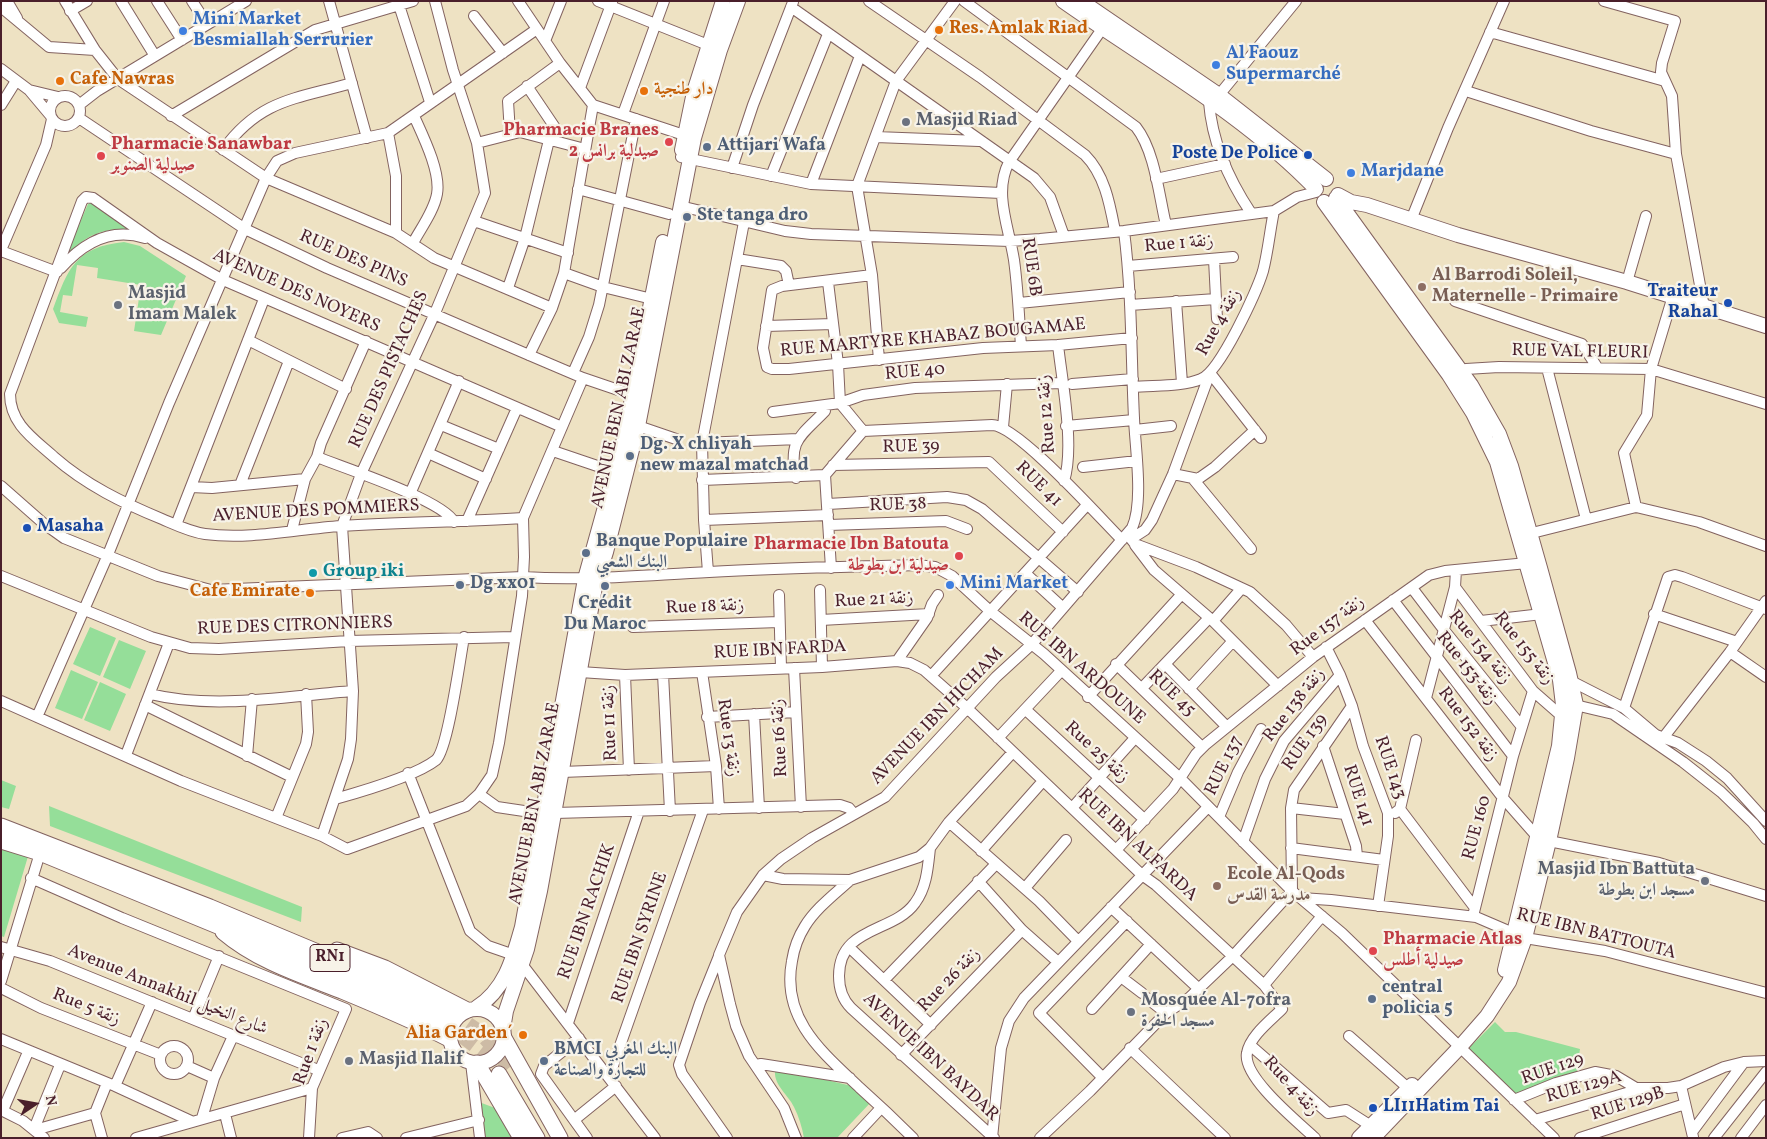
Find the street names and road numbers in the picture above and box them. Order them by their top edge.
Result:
street label: RUE DES PINS [295,226,411,294]
street label: Rue 1 زنقة [1143,231,1215,259]
street label: RUE 6B [1015,236,1045,298]
street label: AVENUE DES NOYERS [209,245,383,339]
street label: Rue 4 زنقة [1193,286,1247,360]
street label: RUE DES PISTACHES [346,288,434,452]
street label: AVENUE BEN ABI ZARAE [588,305,652,511]
street label: RUE MARTYRE KHABAZ BOUGAMAE [779,315,1087,363]
street label: RUE VAL FLEURI [1511,341,1649,365]
street label: RUE 40 [884,360,946,386]
street label: Rue 12 زنقة [1034,374,1062,454]
street label: RUE 39 [882,437,940,459]
street label: RUE 41 [1010,458,1066,512]
street label: RUE 38 [869,494,927,518]
street label: AVENUE DES POMMIERS [212,496,420,528]
street label: Rue 21 زنقة [834,588,914,614]
street label: Rue 157 زنقة [1287,592,1369,662]
street label: Rue 18 زنقة [665,596,745,620]
street label: Rue 154 زنقة [1443,607,1515,689]
street label: RUE IBN ARDOUNE [1013,608,1149,730]
street label: Rue 155 زنقة [1488,608,1558,690]
street label: RUE DES CITRONNIERS [197,613,393,641]
street label: Rue 153 زنقة [1431,628,1501,710]
street label: RUE IBN FARDA [713,637,847,665]
street label: AVENUE IBN HICHAM [867,644,1009,790]
street label: Rue 138 زنقة [1259,665,1331,747]
street label: RUE 45 [1143,666,1199,722]
street label: Rue 152 زنقة [1432,683,1502,767]
street label: Rue 11 زنقة [599,684,623,762]
street label: Rue 13 زنقة [711,698,743,778]
street label: Rue 16 زنقة [768,698,794,778]
street label: AVENUE BEN ABI ZARAE [506,701,566,907]
street label: RUE 139 [1279,711,1333,775]
street label: Rue 25 زنقة [1059,718,1133,788]
street label: RUE 137 [1201,733,1249,799]
street label: RUE 143 [1368,734,1410,802]
street label: RUE 141 [1337,762,1377,830]
street label: RUE IBN ALFARDA [1073,785,1201,907]
street label: RUE 160 [1459,793,1497,863]
street label: RUE IBN RACHIK [555,841,621,983]
street label: RUE IBN SYRINE [608,870,674,1006]
street label: RUE IBN BATTOUTA [1514,905,1678,965]
street label: Avenue Annakhil شارع النخيل [64,941,270,1041]
road number: RN1 [310,944,350,971]
street label: Rue 26 زنقة [914,944,986,1018]
street label: Rue 5 زنقة [49,985,123,1031]
street label: AVENUE IBN BAYDAR [857,989,1003,1127]
street label: Rue 1 زنقة [290,1016,334,1088]
street label: RUE 129 [1519,1049,1587,1091]
street label: Rue 4 زنقة [1257,1053,1323,1121]
street label: RUE 129A [1544,1067,1624,1109]
street label: RUE 129B [1589,1083,1667,1127]

